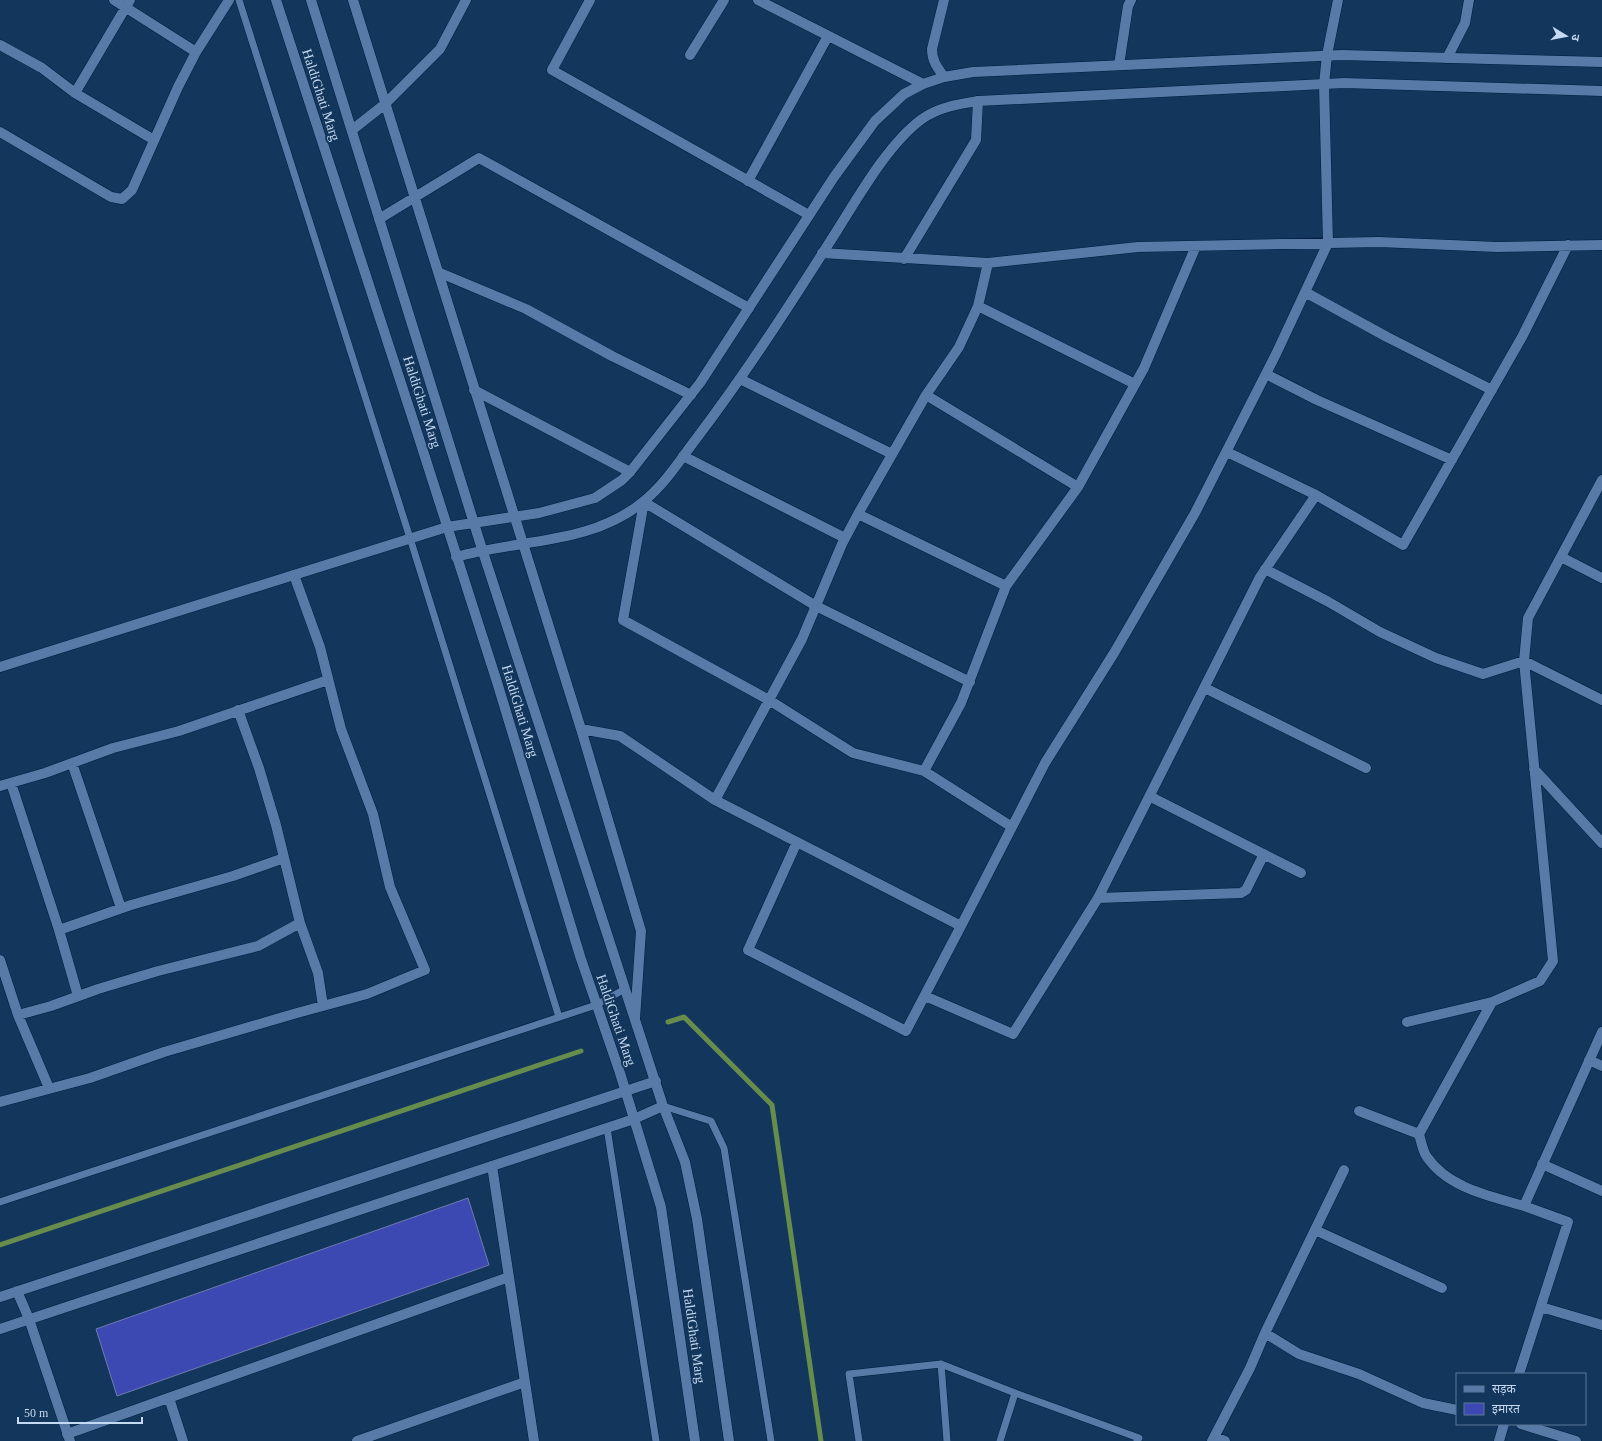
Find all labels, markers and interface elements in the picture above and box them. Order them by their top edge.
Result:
north arrow [1546,16,1586,56]
text: उ [1569,34,1582,43]
street label: HaldiGhati Marg [299,47,343,143]
street label: HaldiGhati Marg [400,354,444,450]
street label: HaldiGhati Marg [499,663,541,759]
street label: HaldiGhati Marg [593,972,639,1068]
street label: HaldiGhati Marg [680,1288,708,1384]
legend [1456,1373,1586,1425]
text: सड़क [1492,1382,1517,1396]
scale bar [18,1399,142,1425]
text: इमारत [1492,1402,1521,1416]
text: 50 m [24,1406,49,1420]

